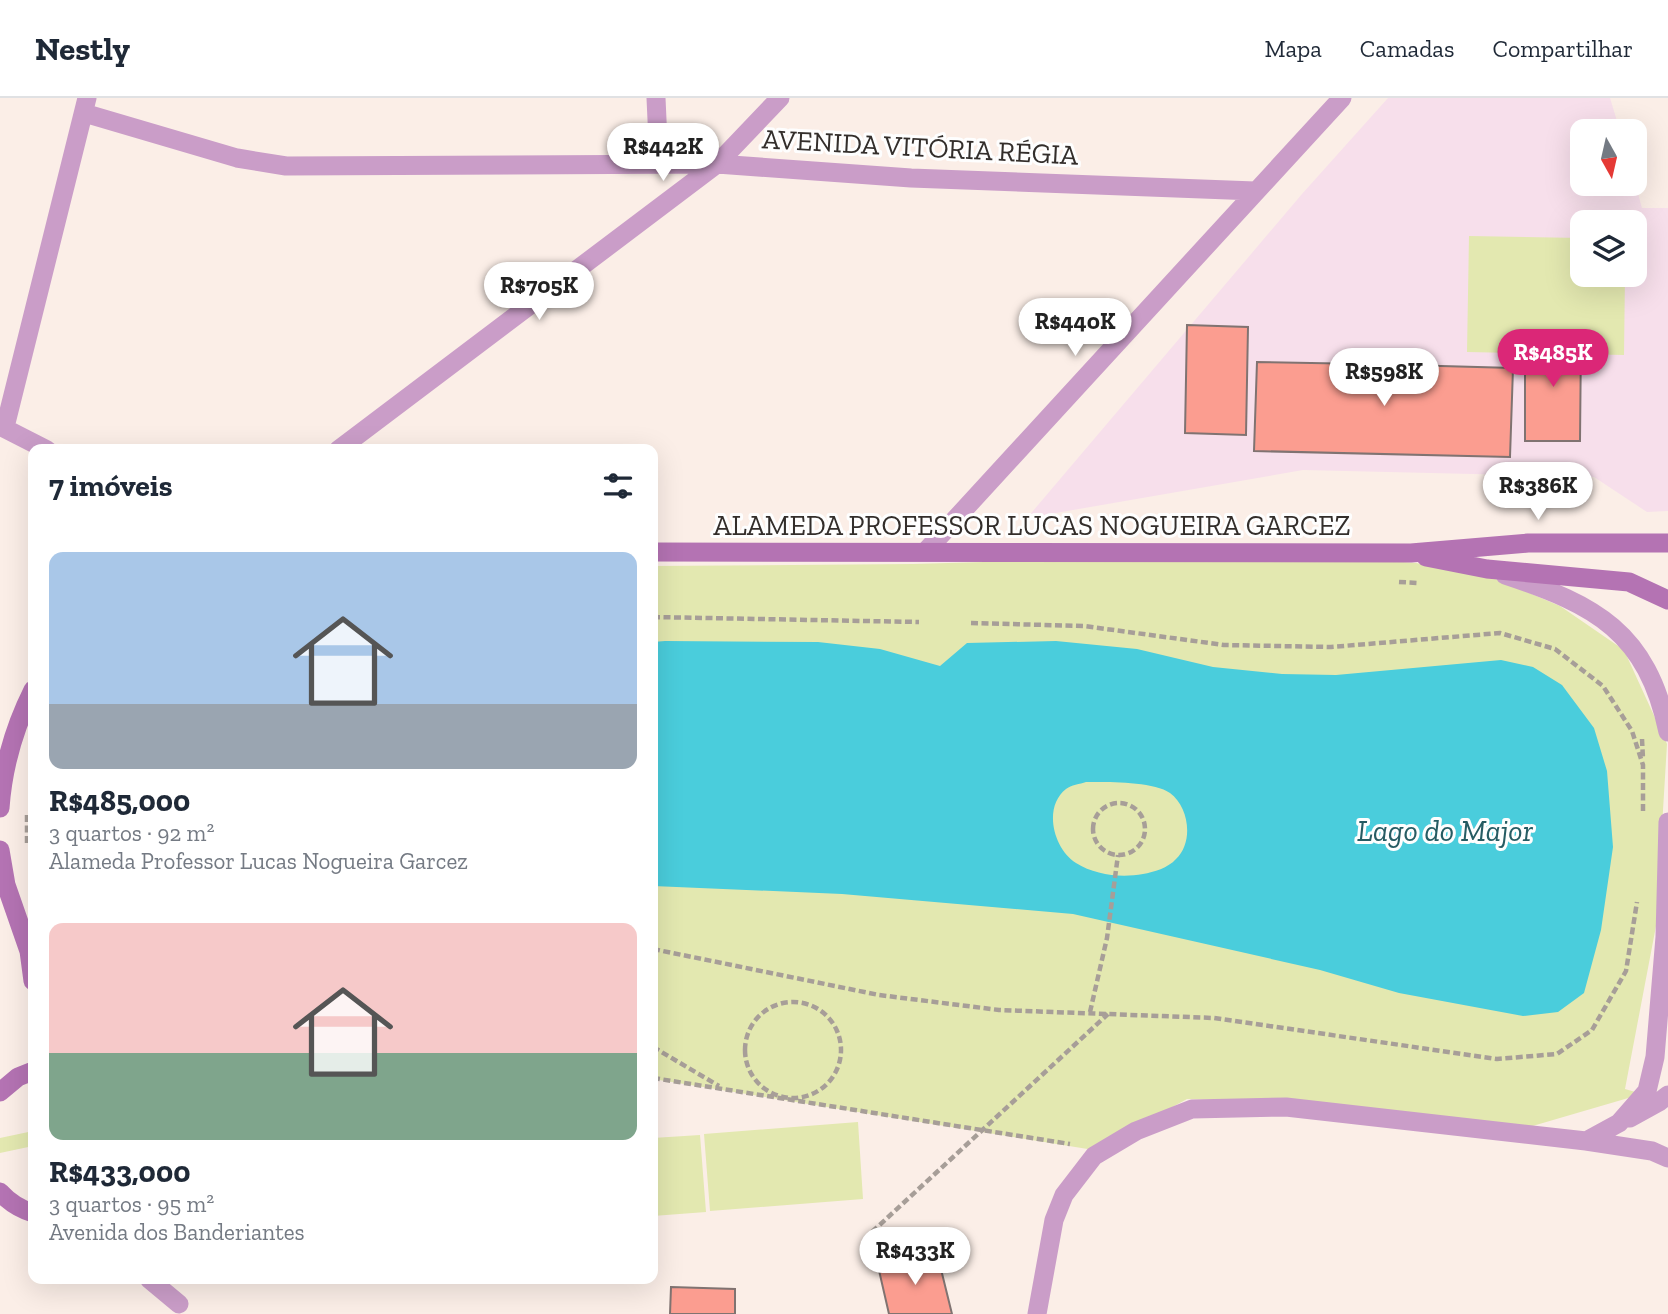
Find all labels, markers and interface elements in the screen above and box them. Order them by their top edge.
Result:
text: Nestly [35,29,130,68]
text: Mapa [1264,34,1322,63]
text: Camadas [1360,34,1454,63]
text: Compartilhar [1492,34,1633,63]
north arrow [1570,119,1647,196]
map controls [1570,119,1647,287]
street label: AVENIDA VITÓRIA RÉGIA [761,122,1080,172]
pin: R$442K [606,123,720,183]
text: R$442K [623,132,703,160]
button: layers [1570,210,1647,287]
pin: R$705K [482,262,596,322]
text: R$705K [500,271,578,299]
pin: R$440K [1018,299,1132,358]
text: R$440K [1035,307,1115,335]
pin: R$485K [1496,330,1610,389]
text: R$485K [1514,338,1592,366]
pin: R$598K [1327,348,1441,408]
text: R$598K [1345,357,1423,385]
pin: R$386K [1481,462,1595,522]
icon: filters [599,467,637,505]
text: 7 imóveis [49,468,173,504]
text: R$386K [1499,471,1577,499]
street label: ALAMEDA PROFESSOR LUCAS NOGUEIRA GARCEZ [713,509,1351,542]
icon: home [280,598,406,724]
text: R$485,000 [49,783,190,819]
water label: Lago do Major [1357,813,1534,849]
text: 3 quartos · 92 m² [49,819,214,847]
text: Alameda Professor Lucas Nogueira Garcez [49,847,468,875]
icon: home [280,969,406,1095]
text: R$433,000 [49,1154,190,1190]
text: 3 quartos · 95 m² [49,1190,214,1218]
text: Avenida dos Banderiantes [49,1218,305,1246]
pin: R$433K [858,1228,972,1287]
text: R$433K [875,1236,955,1264]

